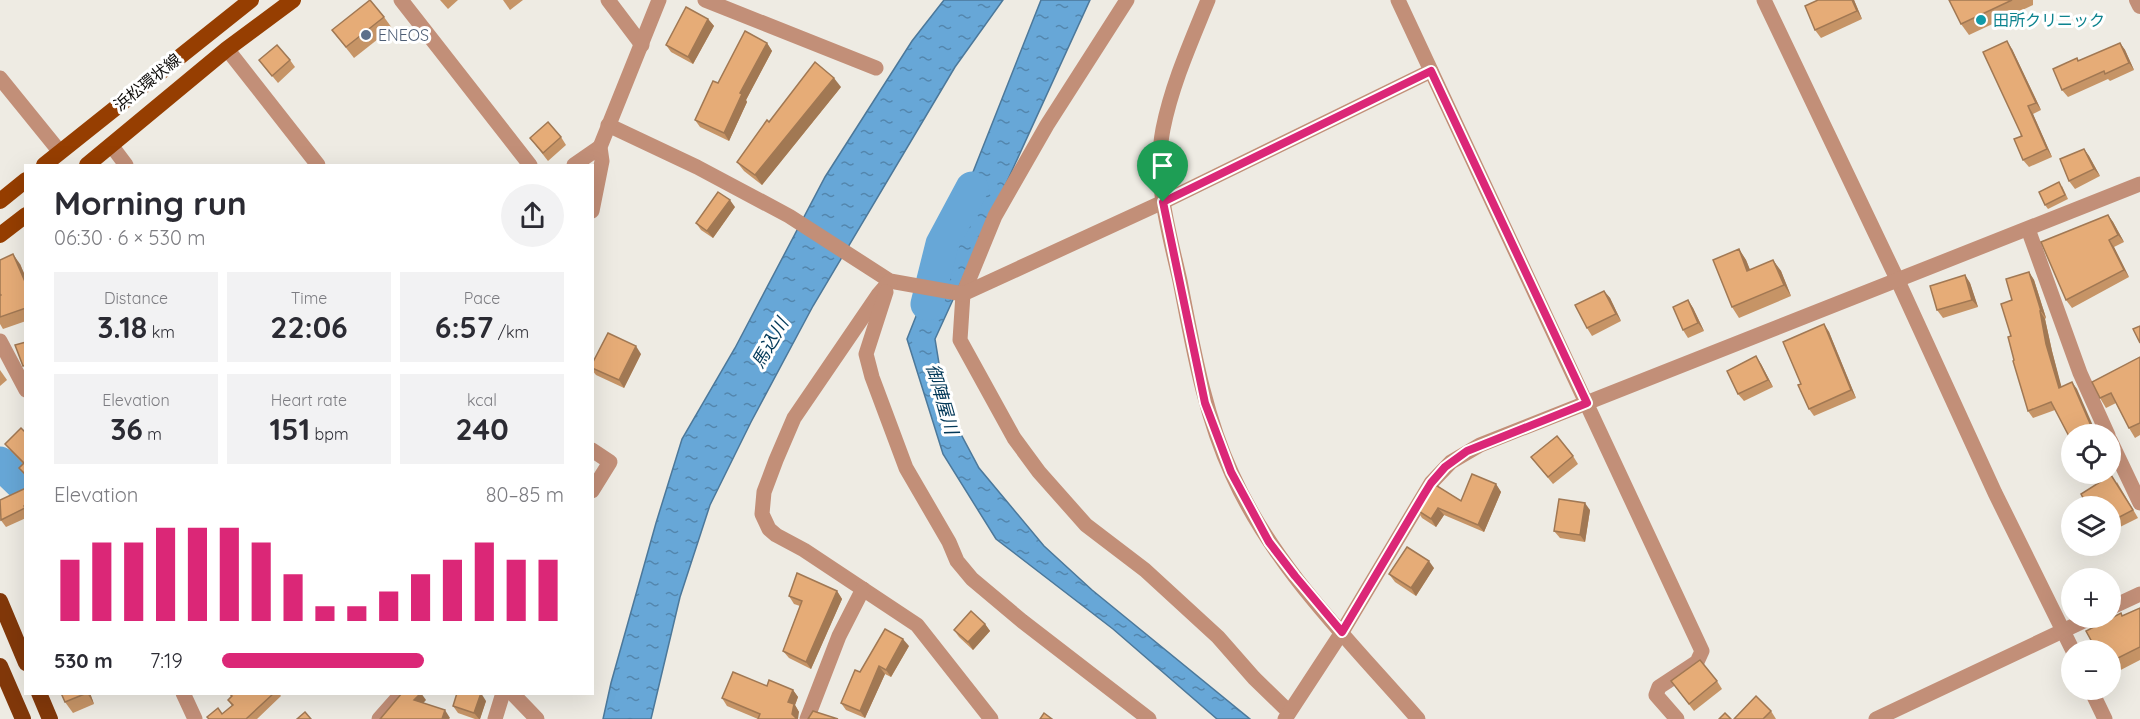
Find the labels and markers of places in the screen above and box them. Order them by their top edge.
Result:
place label: 田所クリニック [1993,10,2105,30]
marker: 田所クリニック [1974,13,1988,27]
place label: ENEOS [378,25,429,45]
marker: ENEOS [359,28,373,42]
pin [1137,140,1188,202]

